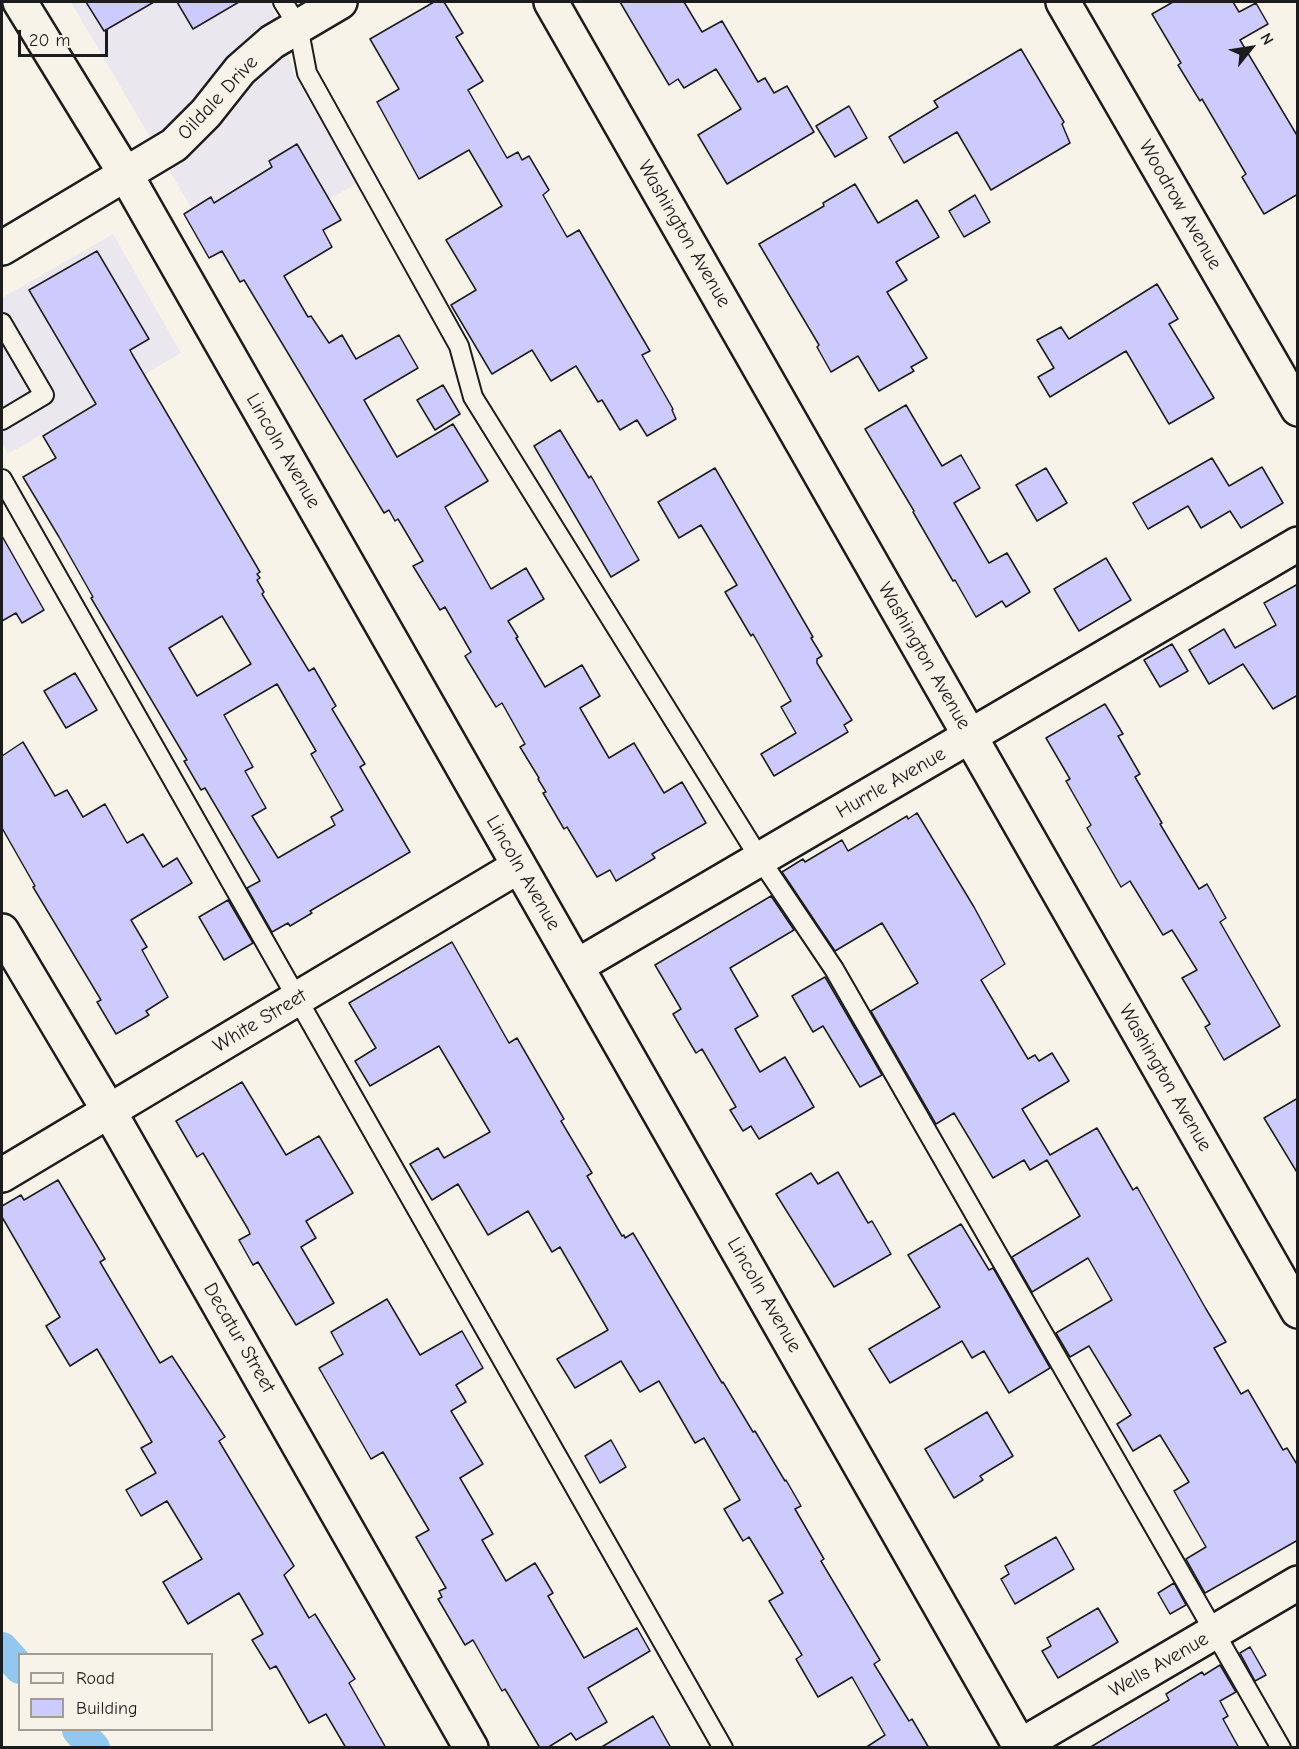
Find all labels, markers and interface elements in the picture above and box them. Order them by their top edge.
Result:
scale bar [21,18,111,56]
north arrow [1221,18,1281,78]
text: 20 m [29,30,70,51]
text: N [1256,30,1277,48]
street label: Oildale Drive [173,51,263,145]
street label: Woodrow Avenue [1133,136,1227,274]
street label: Washington Avenue [632,156,736,312]
street label: Lincoln Avenue [240,389,326,513]
street label: Washington Avenue [872,578,976,734]
street label: Hurrle Avenue [832,742,950,824]
street label: Lincoln Avenue [480,811,566,935]
street label: White Street [209,984,311,1058]
street label: Washington Avenue [1113,1000,1217,1156]
street label: Lincoln Avenue [721,1233,807,1357]
street label: Decatur Street [198,1279,280,1397]
street label: Wells Avenue [1105,1627,1213,1703]
legend [18,1653,213,1731]
text: Road [76,1668,115,1689]
text: Building [76,1698,138,1719]

